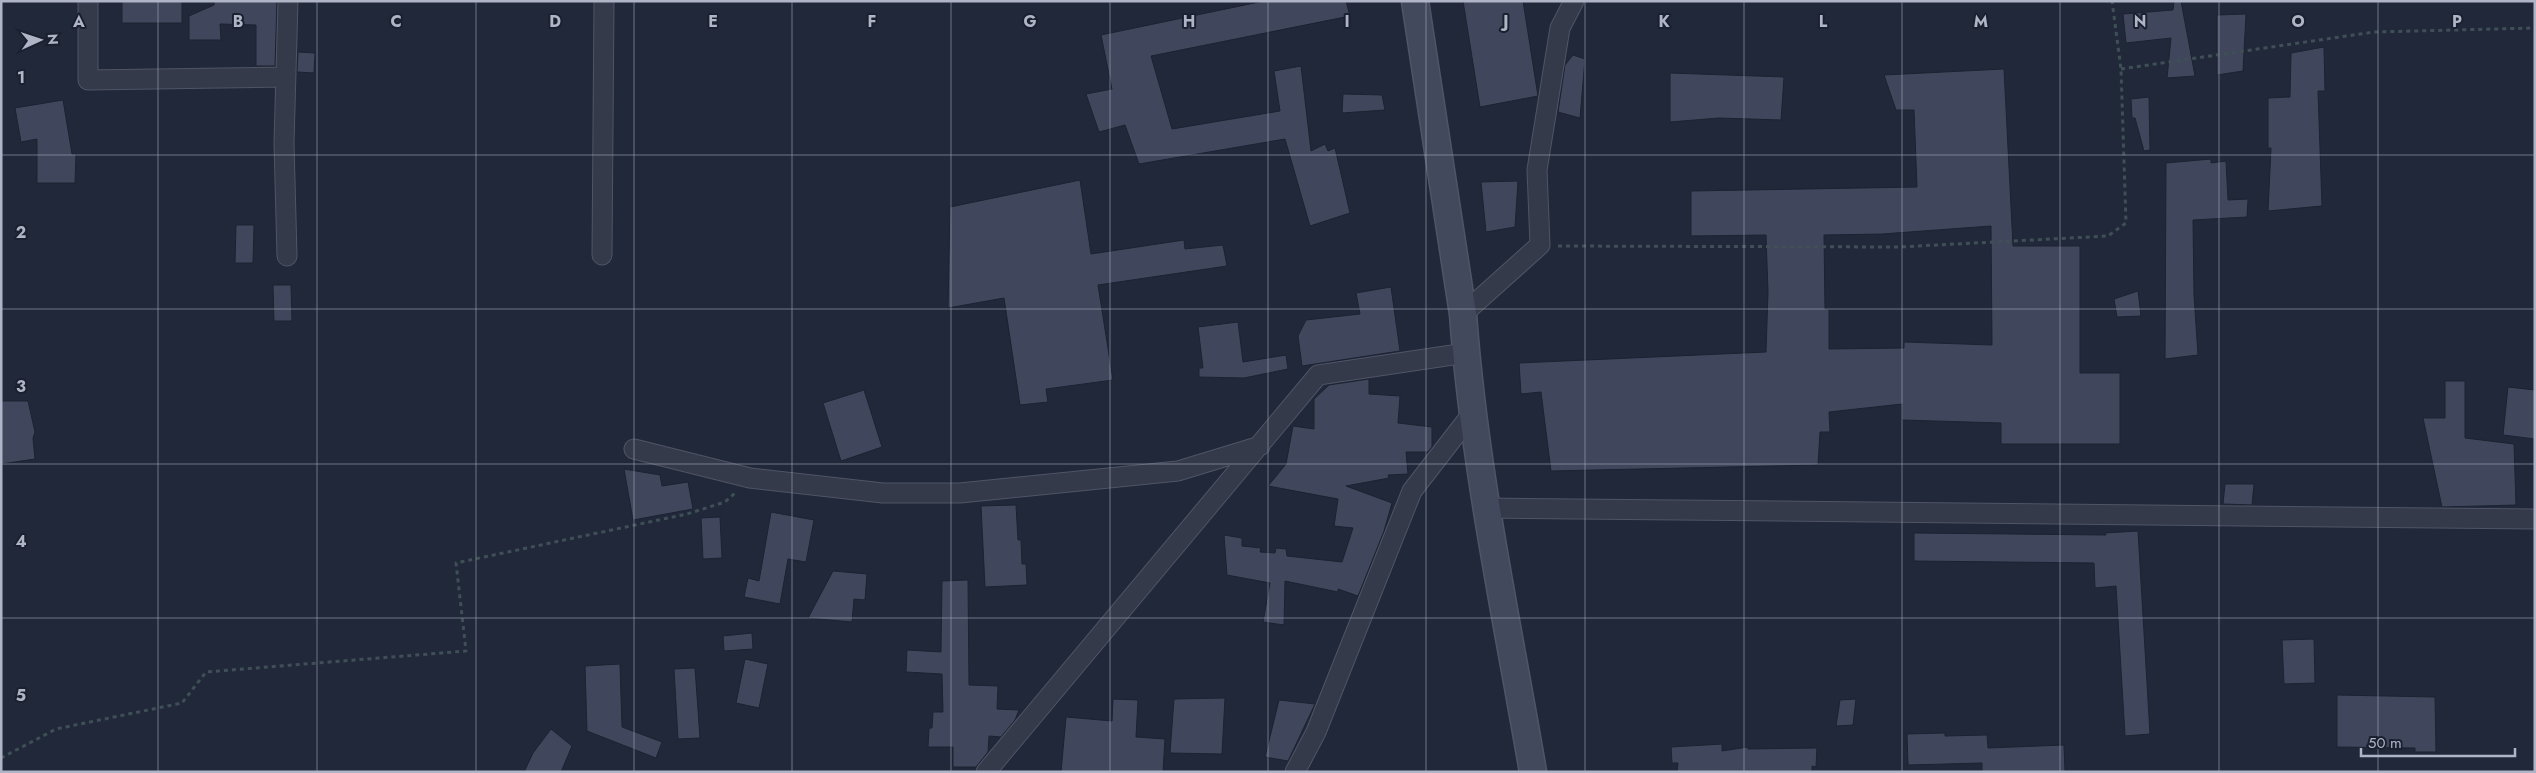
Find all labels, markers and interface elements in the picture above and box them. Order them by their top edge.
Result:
text: A [72,10,85,33]
text: B [233,10,243,33]
text: C [390,10,402,33]
text: D [549,10,561,33]
text: E [708,10,718,33]
text: F [868,10,876,33]
text: G [1023,10,1037,33]
text: H [1183,10,1195,33]
text: I [1344,10,1350,33]
text: J [1500,10,1509,33]
text: K [1658,10,1670,33]
text: L [1819,10,1828,33]
text: M [1974,10,1988,33]
text: N [2134,10,2146,33]
text: O [2291,10,2305,33]
text: P [2452,10,2462,33]
north arrow [15,15,65,65]
text: N [43,33,63,45]
text: 1 [17,66,25,89]
text: 2 [16,221,26,244]
text: 3 [16,375,26,398]
text: 4 [15,530,27,553]
text: 5 [16,684,26,707]
scale bar [2361,726,2515,758]
text: 50 m [2368,732,2402,754]

